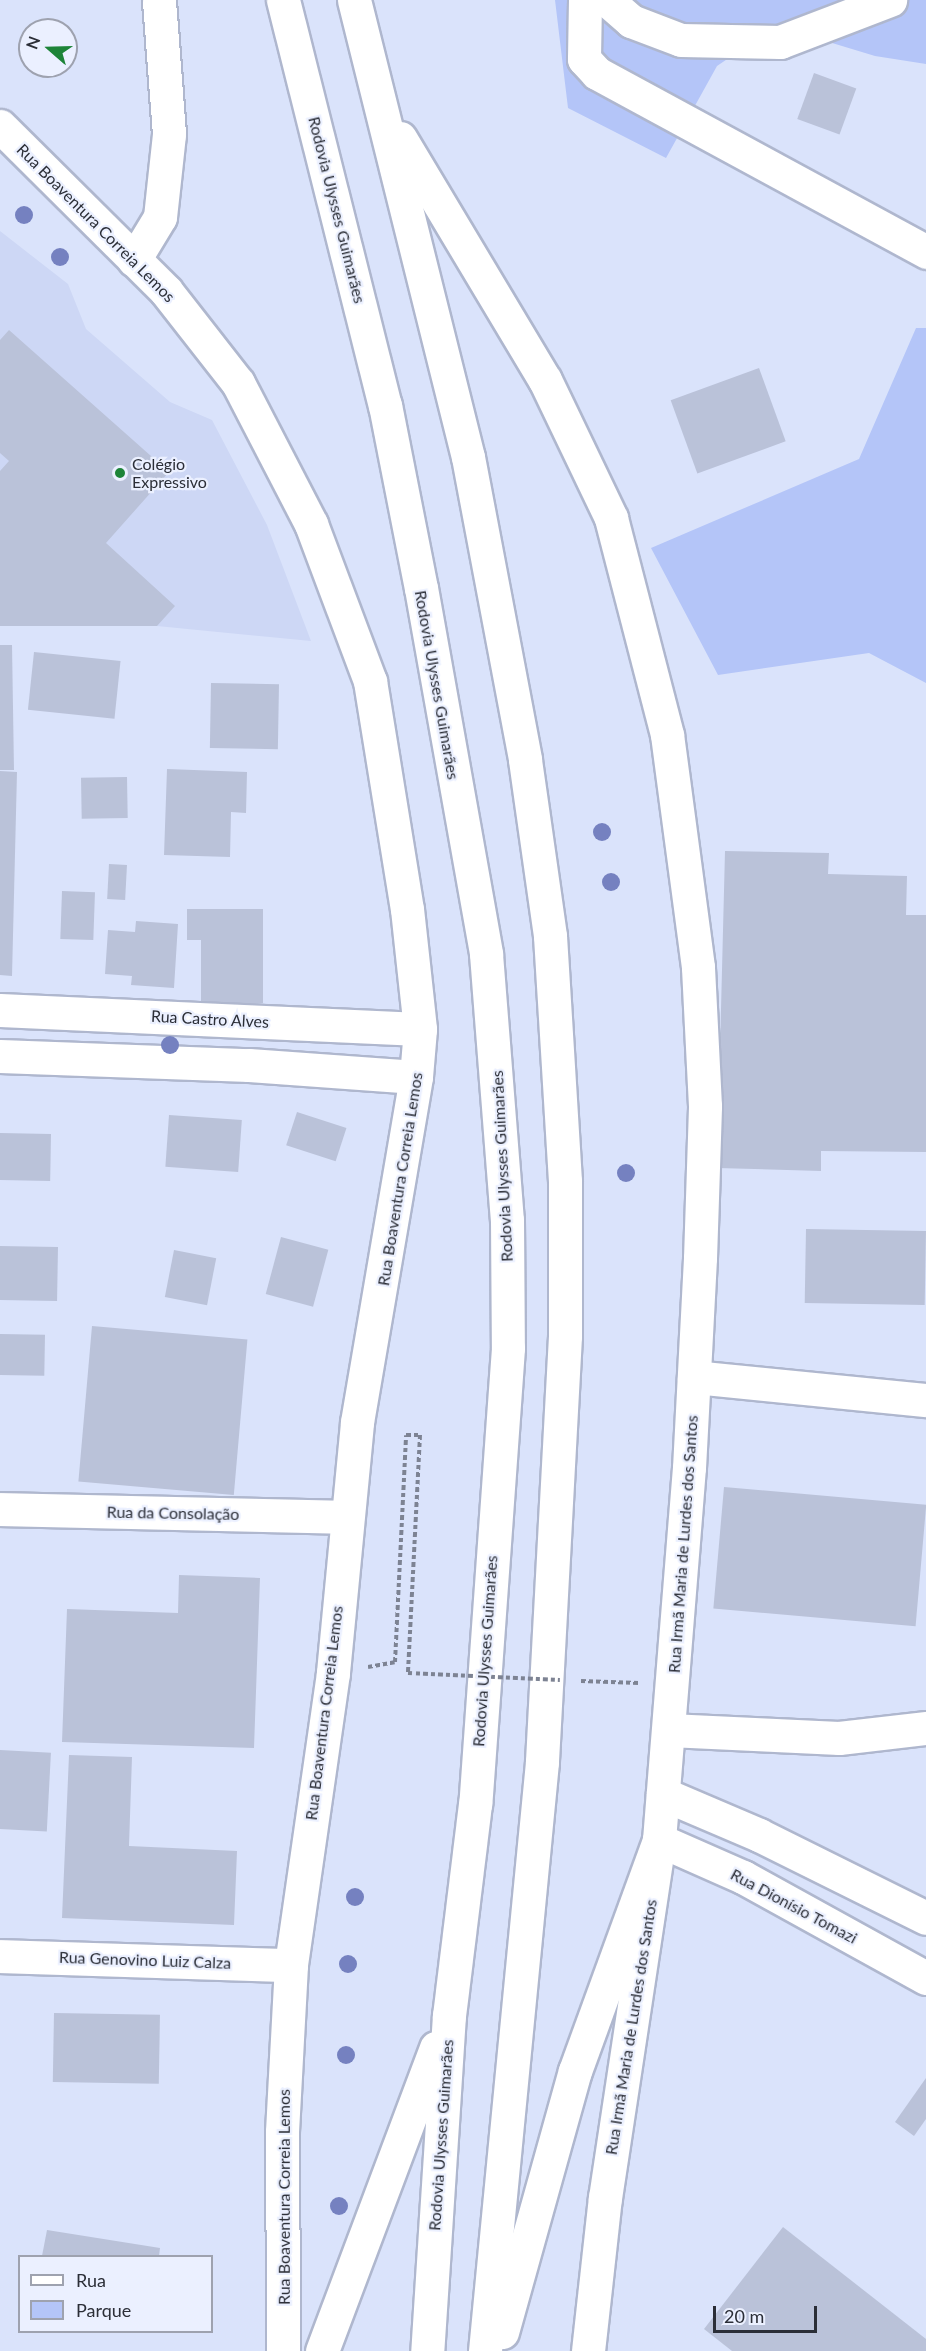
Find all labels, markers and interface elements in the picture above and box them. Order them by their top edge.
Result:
north arrow [18,18,78,78]
text: N [21,33,44,51]
street label: Rodovia Ulysses Guimarães [304,115,370,305]
street label: Rua Boaventura Correia Lemos [13,140,179,306]
place label: Colégio Expressivo [132,454,207,492]
marker: Colégio Expressivo [113,466,127,480]
street label: Rodovia Ulysses Guimarães [411,589,463,781]
street label: Rua Castro Alves [150,1006,270,1032]
street label: Rodovia Ulysses Guimarães [487,1070,517,1262]
street label: Rua Boaventura Correia Lemos [374,1071,426,1287]
street label: Rua Irmã Maria de Lurdes dos Santos [664,1414,702,1674]
street label: Rua da Consolação [107,1502,239,1524]
street label: Rodovia Ulysses Guimarães [469,1555,501,1747]
street label: Rua Boaventura Correia Lemos [301,1605,347,1821]
street label: Rua Dionísio Tomazi [727,1864,861,1948]
street label: Rua Irmã Maria de Lurdes dos Santos [601,1898,661,2156]
street label: Rua Genovino Luiz Calza [59,1947,231,1973]
street label: Rodovia Ulysses Guimarães [425,2039,457,2231]
street label: Rua Boaventura Correia Lemos [274,2089,294,2305]
legend [18,2255,213,2333]
text: Rua [76,2269,106,2291]
scale bar [716,2294,820,2332]
text: Parque [76,2299,131,2321]
text: 20 m [724,2305,764,2327]

